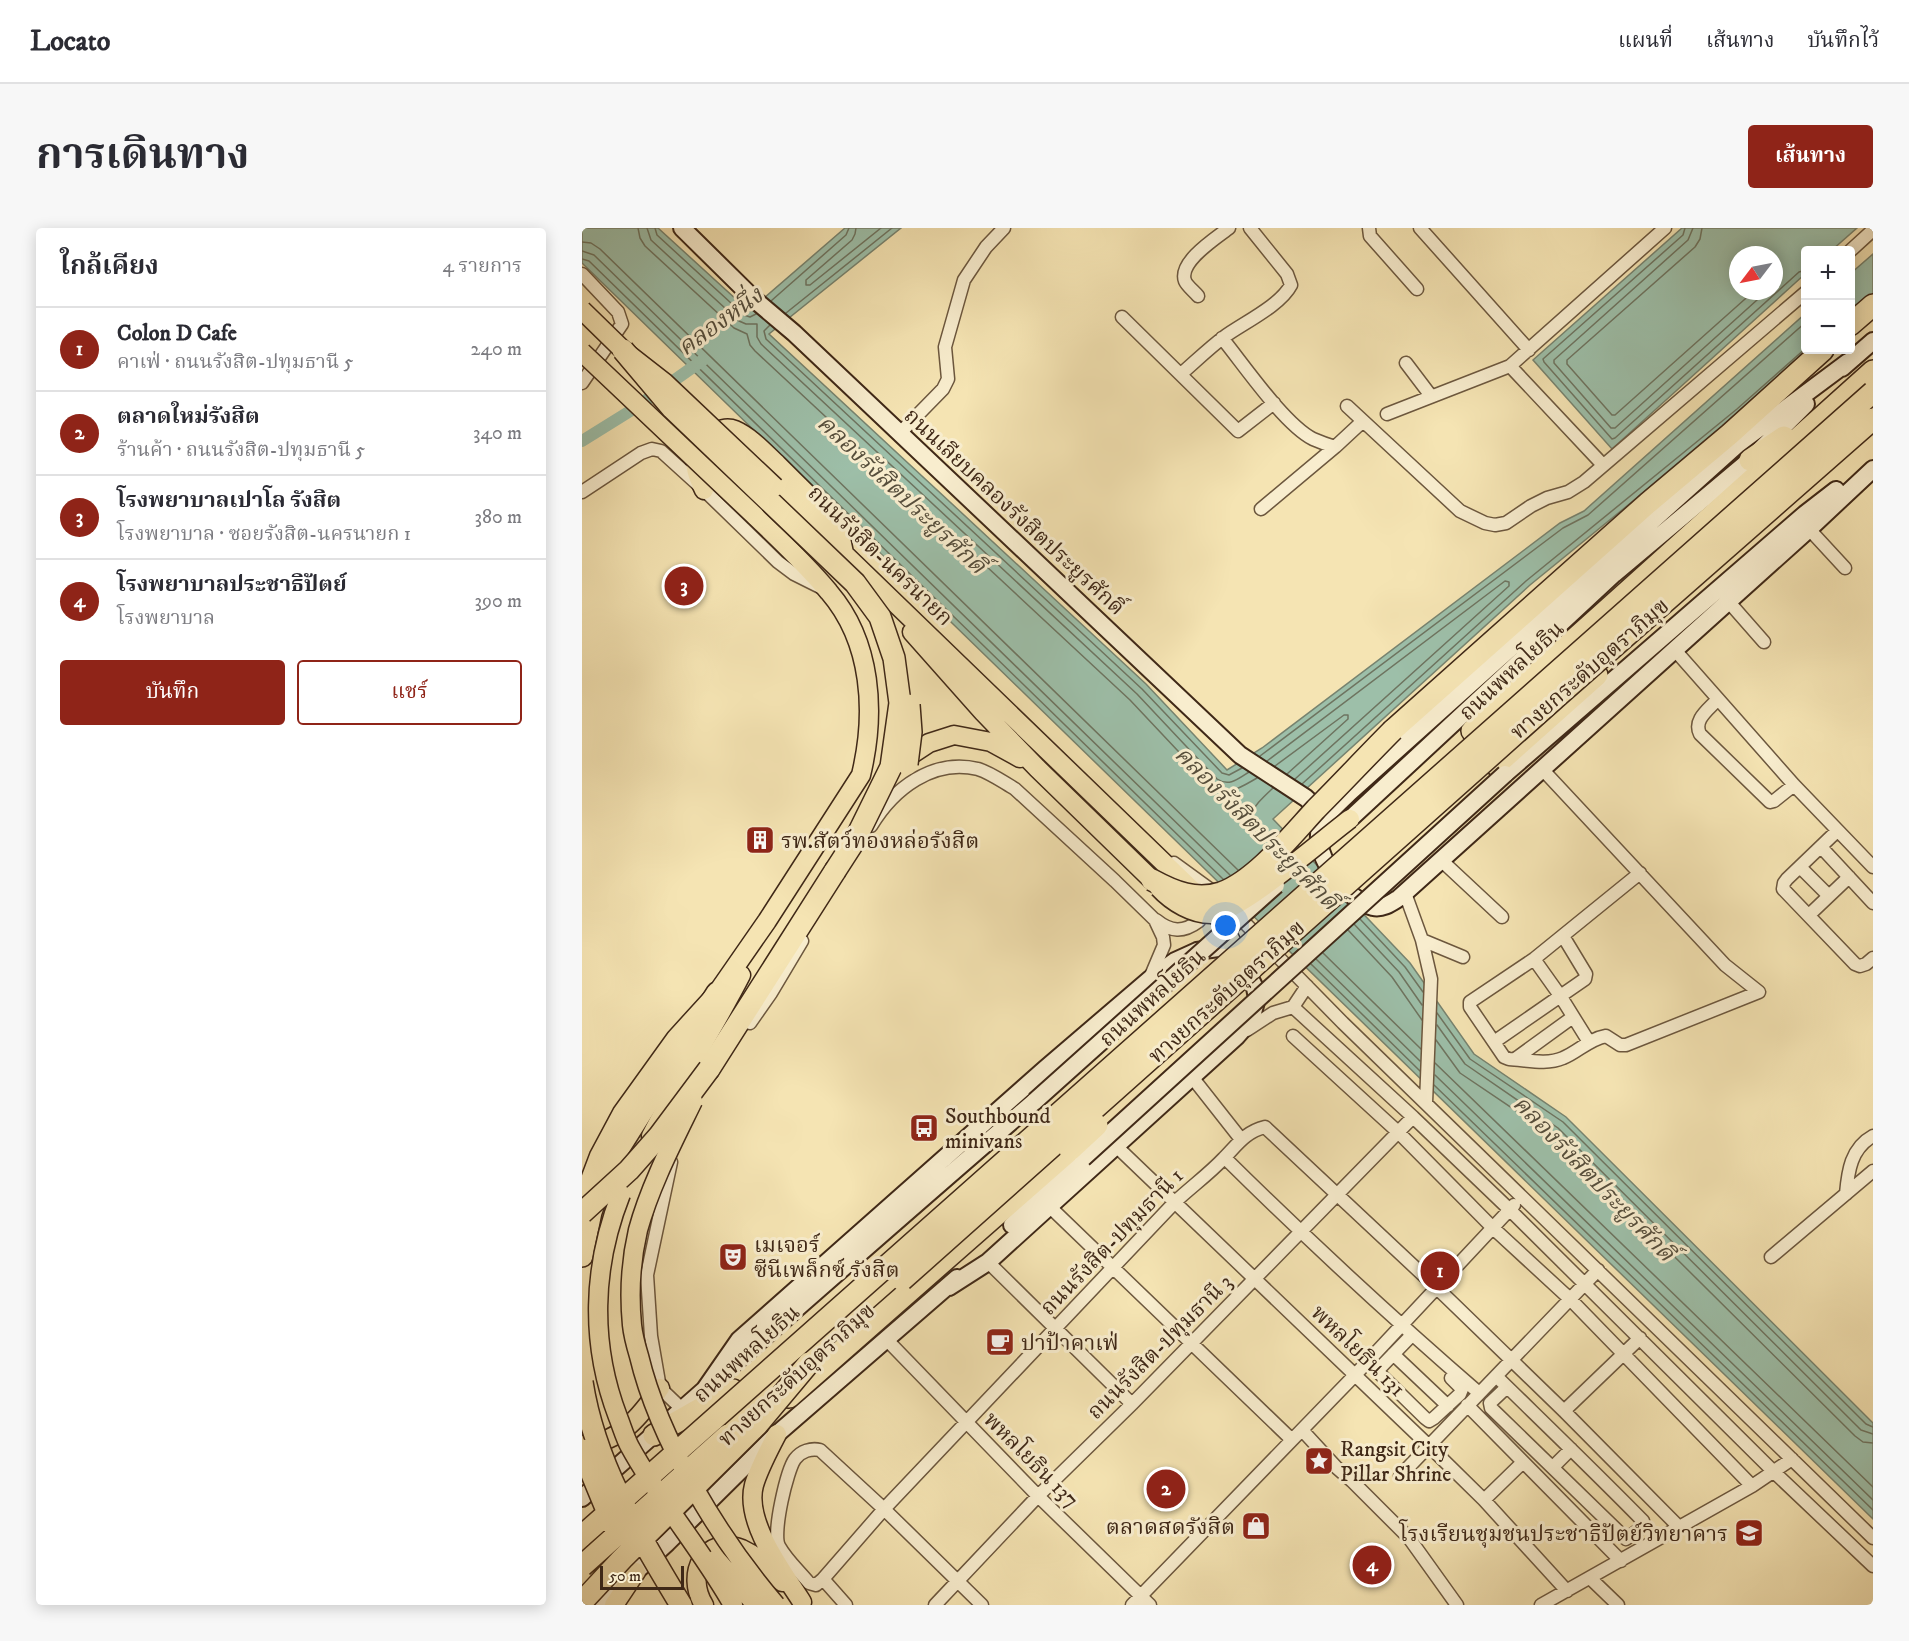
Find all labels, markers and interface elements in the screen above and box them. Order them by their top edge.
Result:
text: Locato [30,24,110,59]
text: แผนที่ [1618,28,1673,54]
text: เส้นทาง [1706,28,1774,54]
text: บันทึกไว้ [1807,28,1879,54]
button: เส้นทาง [1748,125,1873,188]
text: การเดินทาง [36,130,249,182]
north arrow [1729,246,1783,300]
map controls [1801,246,1855,354]
button: + [1801,246,1855,300]
text: ใกล้เคียง [60,250,159,283]
text: 4 รายการ [443,254,522,279]
water label: คลองหนึ่ง [670,277,770,363]
button: − [1801,300,1855,354]
text: Colon D Cafe [117,320,237,347]
text: 1 [76,337,83,362]
text: 240 m [471,337,522,362]
text: คาเฟ่ · ถนนรังสิต-ปทุมธานี 5 [117,350,353,375]
street label: ถนนเลียบคลองรังสิตประยูรศักดิ์ [898,400,1133,622]
text: ตลาดใหม่รังสิต [117,403,260,430]
water label: คลองรังสิตประยูรศักดิ์ [811,406,1000,586]
text: 2 [75,421,84,446]
text: 340 m [473,421,522,446]
text: ร้านค้า · ถนนรังสิต-ปทุมธานี 5 [117,438,365,463]
street label: ถนนรังสิต-นครนายก [802,480,958,632]
text: โรงพยาบาลเปาโล รังสิต [117,487,341,514]
text: 3 [76,505,83,530]
text: 380 m [474,505,522,530]
text: โรงพยาบาล · ซอยรังสิต-นครนายก 1 [117,522,411,547]
pin: 3 [664,564,704,608]
text: โรงพยาบาลประชาธิปัตย์ [117,571,347,598]
text: 4 [74,589,85,614]
text: 390 m [474,589,522,614]
street label: ทางยกระดับอุตราภิมุข [1505,593,1675,745]
text: โรงพยาบาล [117,606,215,631]
street label: ถนนพหลโยธิน [1452,614,1570,727]
button: บันทึก [60,660,285,725]
button: แชร์ [297,660,522,725]
water label: คลองรังสิตประยูรศักดิ์ [1168,738,1352,922]
building icon: รพ.สัตว์ทองหล่อรังสิต [744,824,776,856]
place label: รพ.สัตว์ทองหล่อรังสิต [781,828,979,855]
your location [1211,911,1240,940]
street label: ทางยกระดับอุตราภิมุข [1143,915,1311,1070]
street label: ถนนพหลโยธิน [1093,942,1212,1053]
water label: คลองรังสิตประยูรศักดิ์ [1506,1087,1688,1273]
place label: Southbound minivans [945,1103,1050,1155]
bus stop icon: Southbound minivans [908,1112,940,1144]
street label: ถนนรังสิต-ปทุมธานี 1 [1035,1163,1189,1321]
place label: เมเจอร์ ซีนีเพล็กซ์ รังสิต [754,1232,899,1284]
theatre icon: เมเจอร์ ซีนีเพล็กซ์ รังสิต [717,1241,749,1273]
pin: 1 [1420,1248,1460,1294]
street label: ถนนรังสิต-ปทุมธานี 3 [1082,1269,1238,1425]
street label: ถนนพหลโยธิน [687,1298,806,1409]
street label: ทางยกระดับอุตราภิมุข [713,1298,881,1453]
street label: พหลโยธิน 131 [1305,1298,1412,1403]
cafe icon: ปาป้าคาเฟ่ [984,1326,1016,1358]
place label: ปาป้าคาเฟ่ [1021,1330,1119,1357]
street label: พหลโยธิน 137 [978,1405,1086,1513]
place label: Rangsit City Pillar Shrine [1340,1436,1451,1488]
place icon: Rangsit City Pillar Shrine [1303,1445,1335,1477]
pin: 2 [1146,1466,1186,1512]
shop icon: ตลาดสดรังสิต [1240,1510,1272,1542]
place label: ตลาดสดรังสิต [1106,1514,1235,1541]
school or university icon: โรงเรียนชุมชนประชาธิปัตย์วิทยาคาร [1733,1517,1765,1549]
place label: โรงเรียนชุมชนประชาธิปัตย์วิทยาคาร [1398,1519,1728,1548]
pin: 4 [1352,1542,1392,1588]
scale bar [600,1563,684,1590]
text: 50 m [609,1566,641,1586]

